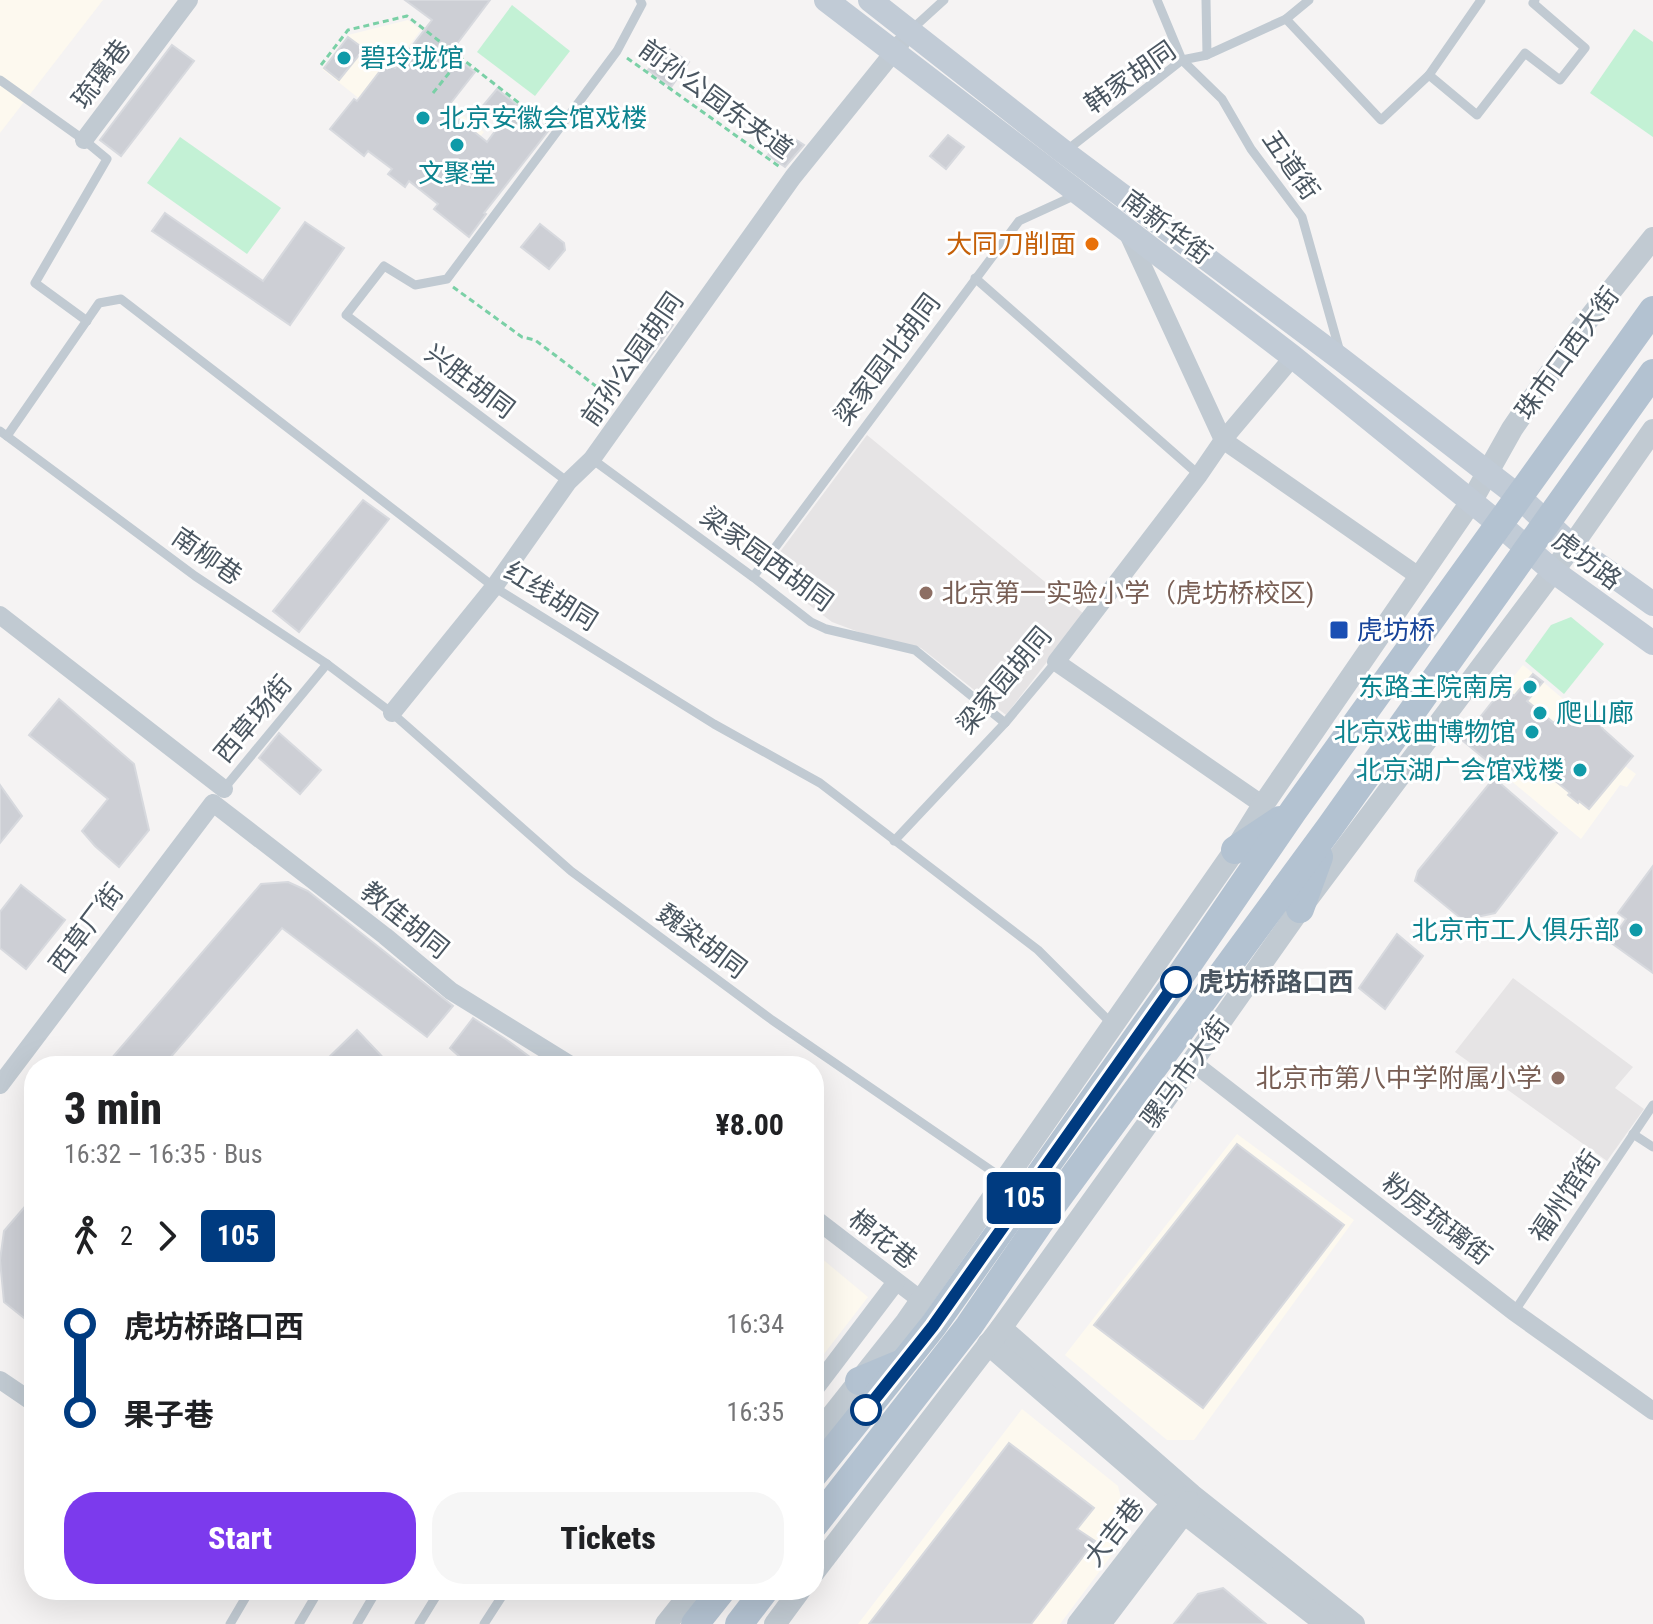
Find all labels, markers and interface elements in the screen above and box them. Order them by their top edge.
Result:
street label: 前孙公园东夹道 [634,33,798,165]
street label: 琉璃巷 [66,34,136,114]
street label: 韩家胡同 [1079,35,1181,119]
place label: 碧玲珑馆 [360,43,464,73]
marker: 碧玲珑馆 [335,49,353,67]
place label: 北京安徽会馆戏楼 [439,103,647,133]
marker: 北京安徽会馆戏楼 [414,109,432,127]
street label: 五道街 [1256,124,1326,206]
marker: 文聚堂 [448,136,466,154]
place label: 文聚堂 [418,158,496,188]
street label: 南新华街 [1116,184,1218,270]
place label: 大同刀削面 [946,229,1076,259]
marker: 大同刀削面 [1083,235,1101,253]
street label: 珠市口西大街 [1509,281,1625,425]
street label: 前孙公园胡同 [575,286,689,432]
street label: 梁家园北胡同 [828,288,946,430]
street label: 兴胜胡同 [419,338,521,424]
street label: 梁家园西胡同 [695,501,839,617]
street label: 南柳巷 [166,521,248,591]
street label: 虎坊路 [1547,525,1627,595]
street label: 红线胡同 [499,556,603,636]
place label: 北京第一实验小学（虎坊桥校区) [942,578,1314,608]
marker: 北京第一实验小学（虎坊桥校区) [917,584,935,602]
place label: 虎坊桥 [1357,615,1435,645]
marker: 虎坊桥 [1328,619,1350,641]
street label: 梁家园胡同 [951,621,1057,739]
street label: 西草场街 [208,670,298,768]
place label: 东路主院南房 [1358,672,1514,702]
marker: 东路主院南房 [1521,678,1539,696]
place label: 爬山廊 [1556,698,1634,728]
marker: 爬山廊 [1531,704,1549,722]
place label: 北京戏曲博物馆 [1334,717,1516,747]
marker: 北京戏曲博物馆 [1523,723,1541,741]
place label: 北京湖广会馆戏楼 [1356,755,1564,785]
marker: 北京湖广会馆戏楼 [1571,761,1589,779]
street label: 教佳胡同 [355,876,455,964]
street label: 西草厂街 [43,877,129,979]
street label: 魏染胡同 [651,898,753,984]
place label: 北京市工人俱乐部 [1412,915,1620,945]
marker: 北京市工人俱乐部 [1627,921,1645,939]
marker: 虎坊桥路口西 [1161,967,1191,997]
place label: 虎坊桥路口西 [1198,967,1354,997]
street label: 骡马市大街 [1135,1011,1235,1133]
place label: 北京市第八中学附属小学 [1256,1063,1542,1093]
marker: 北京市第八中学附属小学 [1549,1069,1567,1087]
text: 3 min [64,1083,162,1135]
text: ¥8.00 [716,1107,784,1142]
text: 16:32 – 16:35 · Bus [64,1139,263,1169]
street label: 福州馆街 [1523,1144,1607,1248]
street label: 粉房琉璃街 [1377,1167,1497,1271]
line badge: 105 [978,1172,1070,1224]
text: 105 [1003,1181,1045,1214]
street label: 棉花巷 [843,1203,923,1275]
icon: walk [64,1214,108,1258]
icon: forward [145,1214,189,1258]
text: 105 [217,1219,259,1252]
text: 2 [120,1221,133,1251]
text: 虎坊桥路口西 [124,1309,304,1344]
text: 16:34 [727,1309,784,1339]
unlabelled marker [851,1395,881,1425]
text: 果子巷 [124,1397,214,1432]
text: 16:35 [727,1397,784,1427]
button: Start [64,1492,416,1584]
button: Tickets [432,1492,784,1584]
street label: 大吉巷 [1078,1492,1150,1572]

